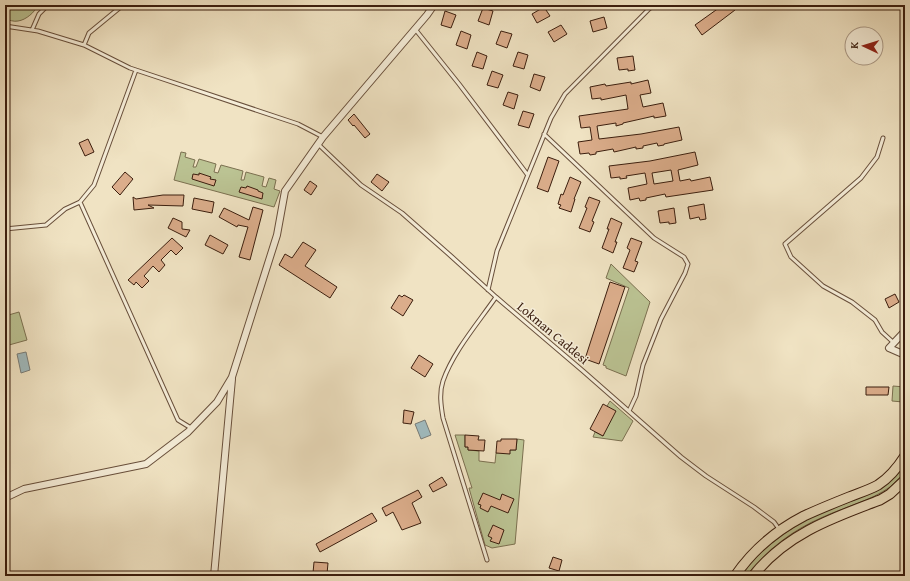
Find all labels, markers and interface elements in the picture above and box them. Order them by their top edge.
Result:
north arrow [844,26,884,66]
text: K [846,41,862,49]
street label: Lokman Caddesi [513,297,593,369]

